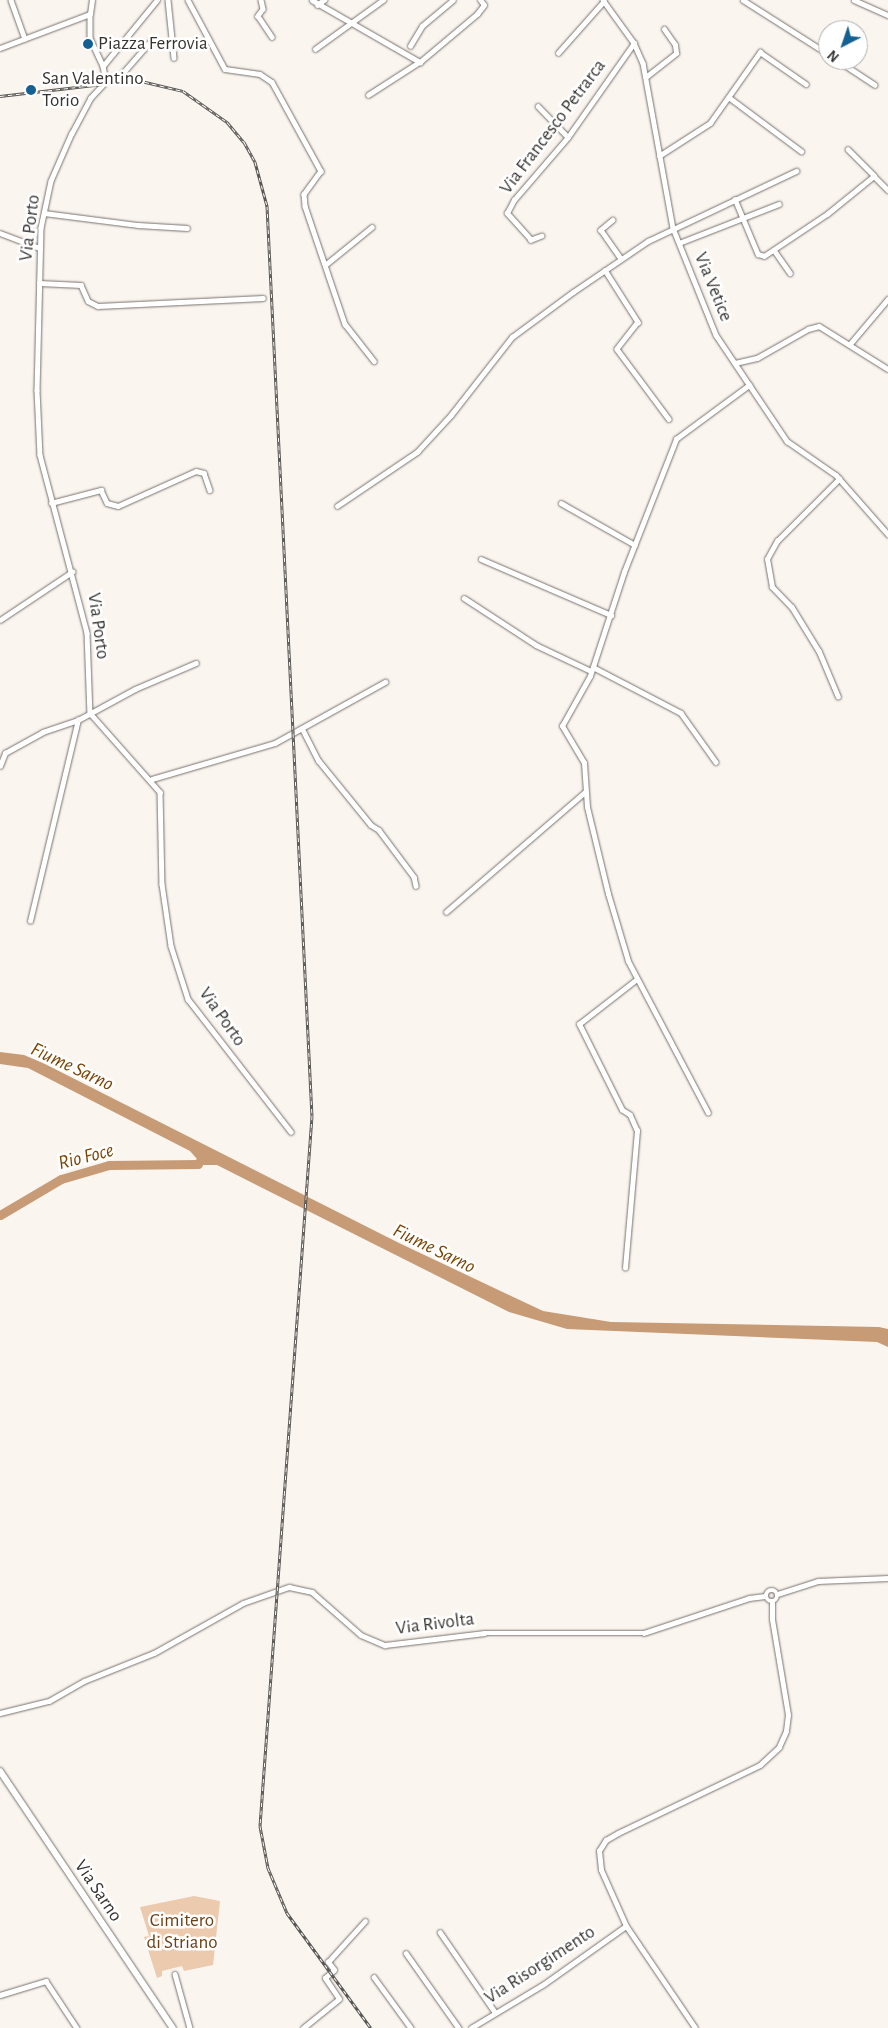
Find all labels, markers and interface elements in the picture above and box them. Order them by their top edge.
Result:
north arrow [818,20,868,70]
place label: Piazza Ferrovia [98,33,208,55]
marker: Piazza Ferrovia [82,38,94,50]
text: N [826,47,842,64]
street label: Via Francesco Petrarca [495,55,611,199]
place label: San Valentino Torio [42,68,144,112]
marker: San Valentino Torio [24,83,38,97]
street label: Via Porto [15,194,45,262]
street label: Via Vetice [689,249,737,325]
street label: Via Porto [82,591,114,661]
street label: Via Porto [194,983,250,1051]
water label: Fiume Sarno [27,1037,117,1097]
water label: Rio Foce [56,1139,116,1175]
water label: Fiume Sarno [389,1219,479,1279]
street label: Via Rivolta [394,1608,476,1640]
street label: Via Sarno [69,1856,127,1926]
park label: Cimitero di Striano [146,1910,218,1954]
street label: Via Risorgimento [480,1921,600,2009]

